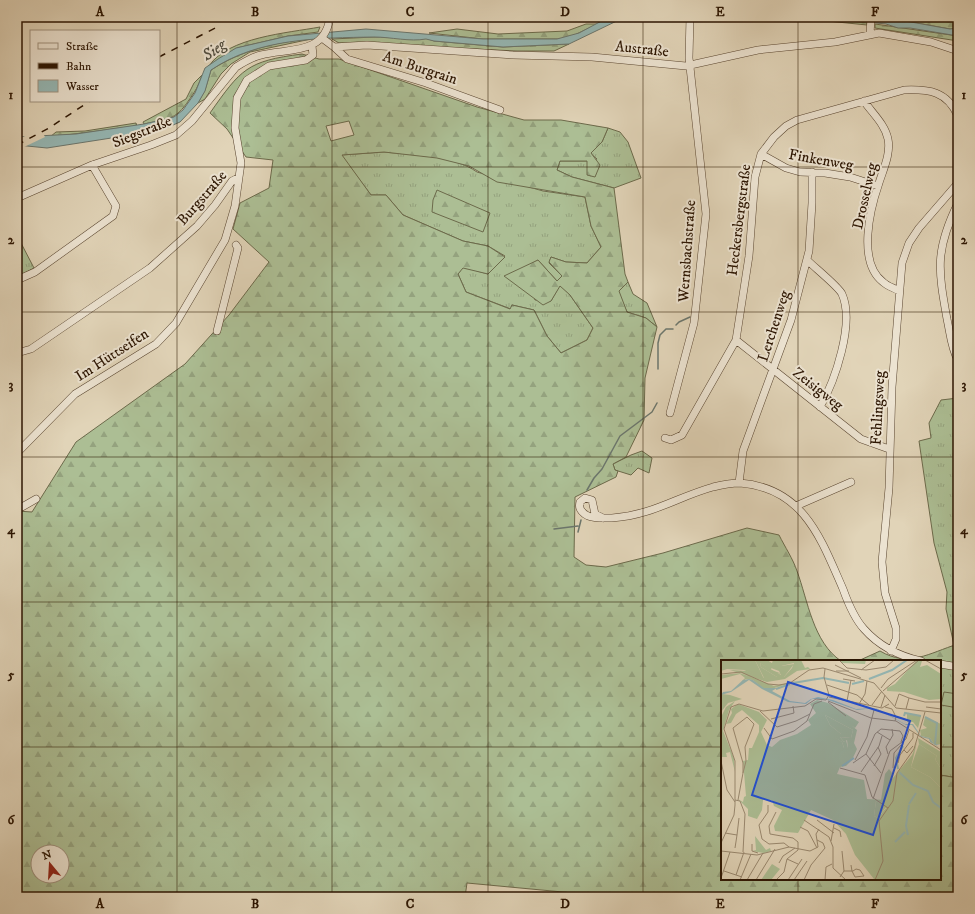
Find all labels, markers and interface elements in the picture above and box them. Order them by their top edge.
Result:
text: A [95,4,105,20]
text: B [251,4,259,20]
text: C [406,4,415,20]
text: D [560,4,570,20]
text: E [715,4,725,20]
text: F [871,4,880,20]
legend [30,30,160,102]
water label: Sieg [197,34,231,66]
street label: Austraße [614,37,670,61]
text: Straße [66,39,98,54]
street label: Am Burgrain [380,47,460,89]
text: Bahn [66,59,92,74]
text: Wasser [65,79,99,94]
text: 1 [9,87,14,103]
text: 1 [962,87,967,103]
street label: Siegstraße [110,112,174,152]
street label: Finkenweg [787,145,855,175]
street label: Drosselweg [848,160,882,231]
street label: Heckersbergstraße [723,163,755,277]
street label: Burgstraße [173,167,231,229]
street label: Wernsbachstraße [674,199,700,304]
text: 2 [8,232,15,248]
text: 2 [961,232,968,248]
street label: Lerchenweg [754,287,795,364]
street label: Im Hüttseifen [72,324,152,386]
street label: Zeisigweg [789,363,848,415]
street label: Fehlingsweg [867,370,889,446]
text: 3 [9,377,14,393]
text: 3 [962,377,967,393]
text: 4 [6,522,15,539]
text: 4 [959,522,968,539]
inset map [721,660,941,880]
text: 5 [7,667,15,683]
text: 5 [960,667,968,683]
text: 6 [8,812,16,828]
text: 6 [961,812,969,828]
north arrow [30,844,70,884]
text: N [41,847,54,863]
text: A [95,896,105,912]
text: B [251,896,259,912]
text: C [406,896,415,912]
text: D [560,896,570,912]
text: E [715,896,725,912]
text: F [871,896,880,912]

